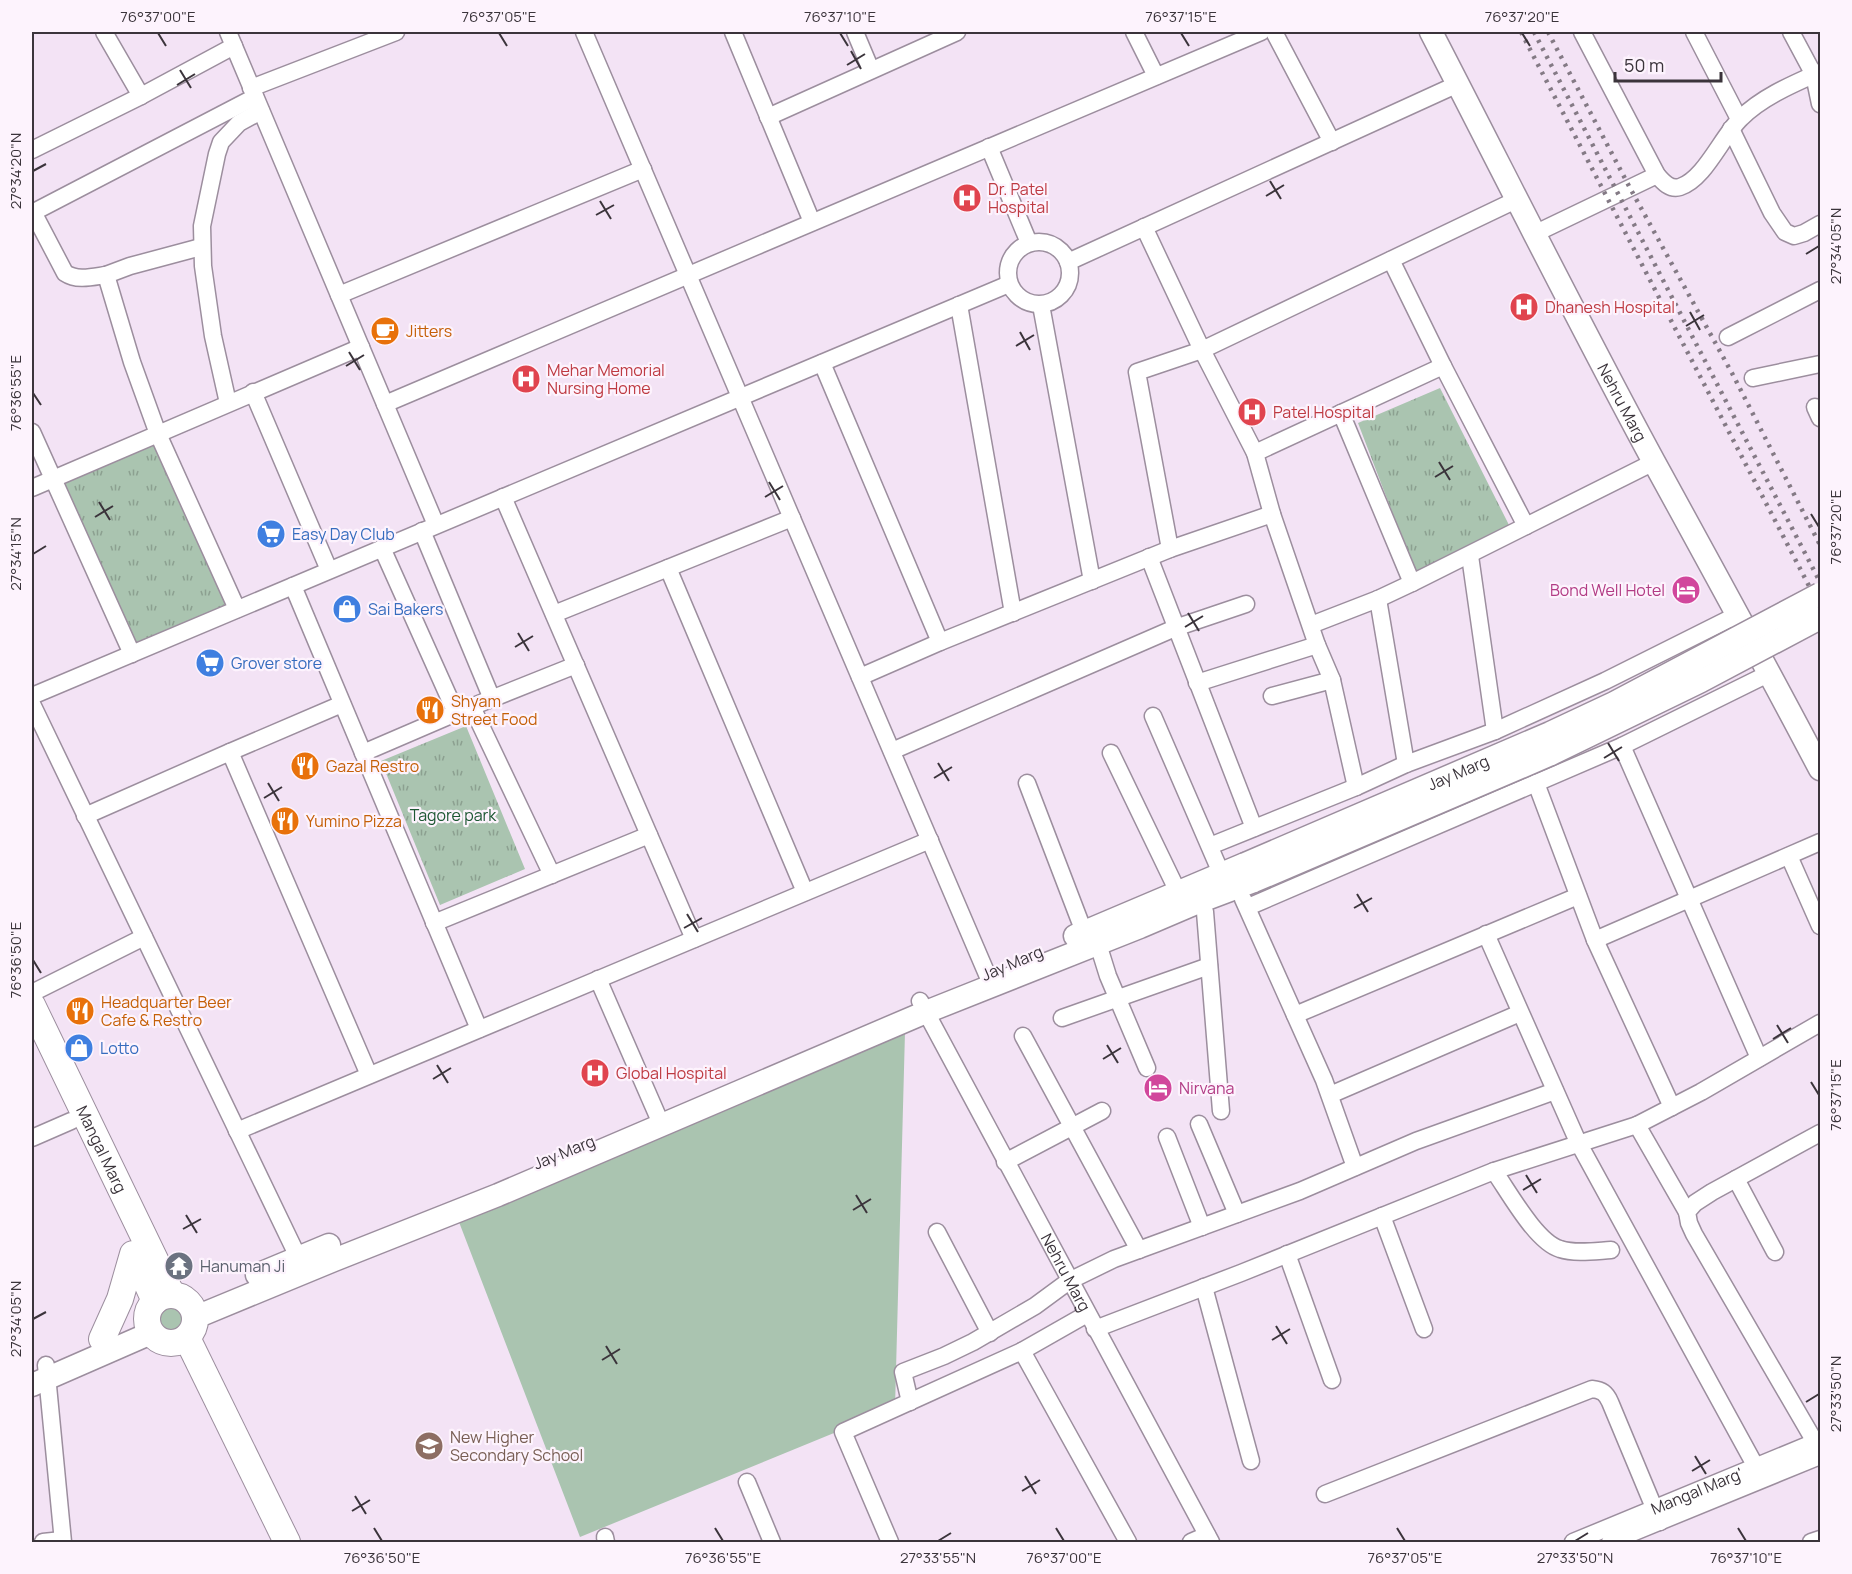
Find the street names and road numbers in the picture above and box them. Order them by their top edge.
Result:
street label: Nehru Marg [1592,360,1652,446]
street label: Jay Marg [1424,750,1492,795]
street label: Jay Marg [978,940,1046,986]
street label: Mangal Marg [71,1102,132,1196]
street label: Jay Marg [530,1130,598,1174]
street label: Nehru Marg [1036,1229,1096,1315]
street label: Mangal Marg' [1647,1462,1746,1520]

